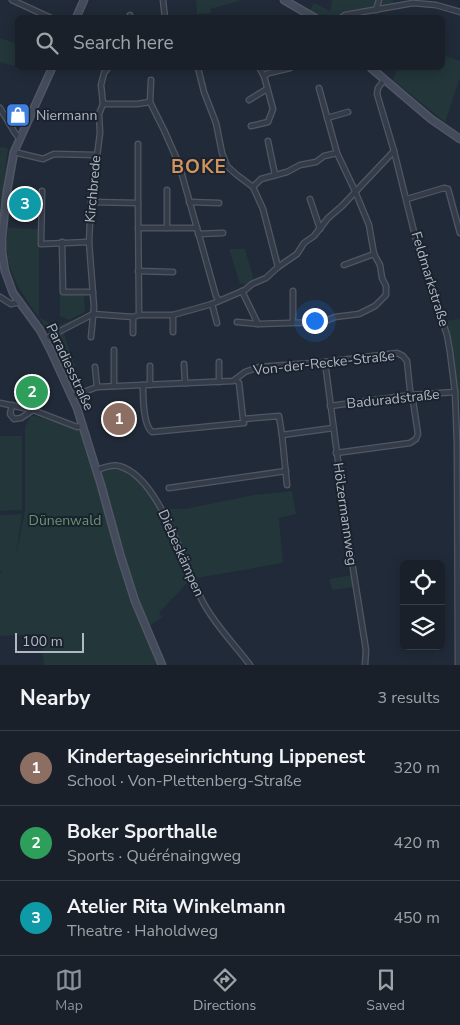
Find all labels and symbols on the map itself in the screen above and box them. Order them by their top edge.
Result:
shop icon: Niermann [5,102,31,128]
place label: Niermann [36,106,97,125]
district label: BOKE [171,154,227,180]
street label: Kirchbrede [81,155,105,223]
pin: 3 [9,185,41,223]
street label: Feldmarkstraße [407,229,453,329]
your location [302,308,328,334]
street label: Paradiesstraße [42,320,98,414]
street label: Von-der-Recke-Straße [251,346,396,380]
pin: 2 [16,373,48,411]
street label: Baduradstraße [346,385,440,413]
pin: 1 [103,400,135,438]
street label: Hölzermannweg [328,461,362,567]
street label: Diebeskämpen [153,507,209,599]
park label: Dünenwald [29,511,101,530]
scale bar [15,630,84,653]

